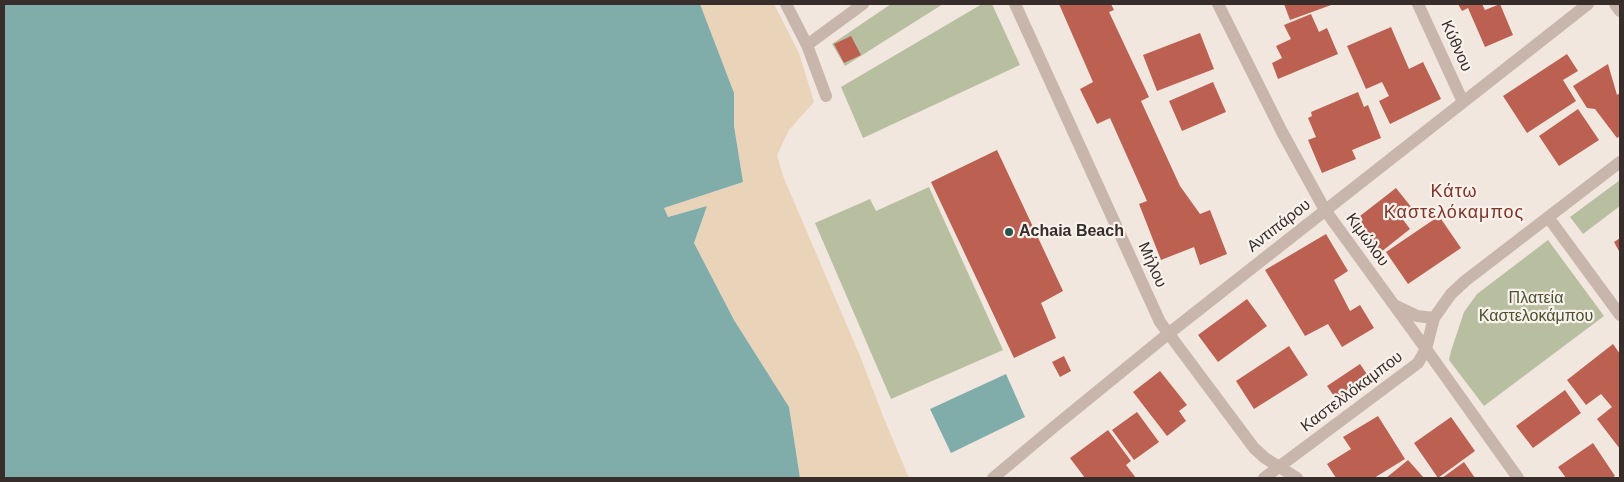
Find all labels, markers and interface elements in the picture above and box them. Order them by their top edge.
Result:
street label: Κύθνου [1436,17,1476,75]
district label: Κάτω Καστελόκαμπος [1382,181,1526,223]
street label: Αντιπάρου [1244,195,1314,257]
street label: Κιμώλου [1341,210,1393,270]
place label: Achaia Beach [1019,222,1124,242]
marker: Achaia Beach [1003,226,1015,238]
street label: Μήλου [1134,239,1170,291]
park label: Πλατεία Καστελοκάμπου [1479,289,1593,327]
street label: Καστελλόκαμπου [1297,347,1407,437]

